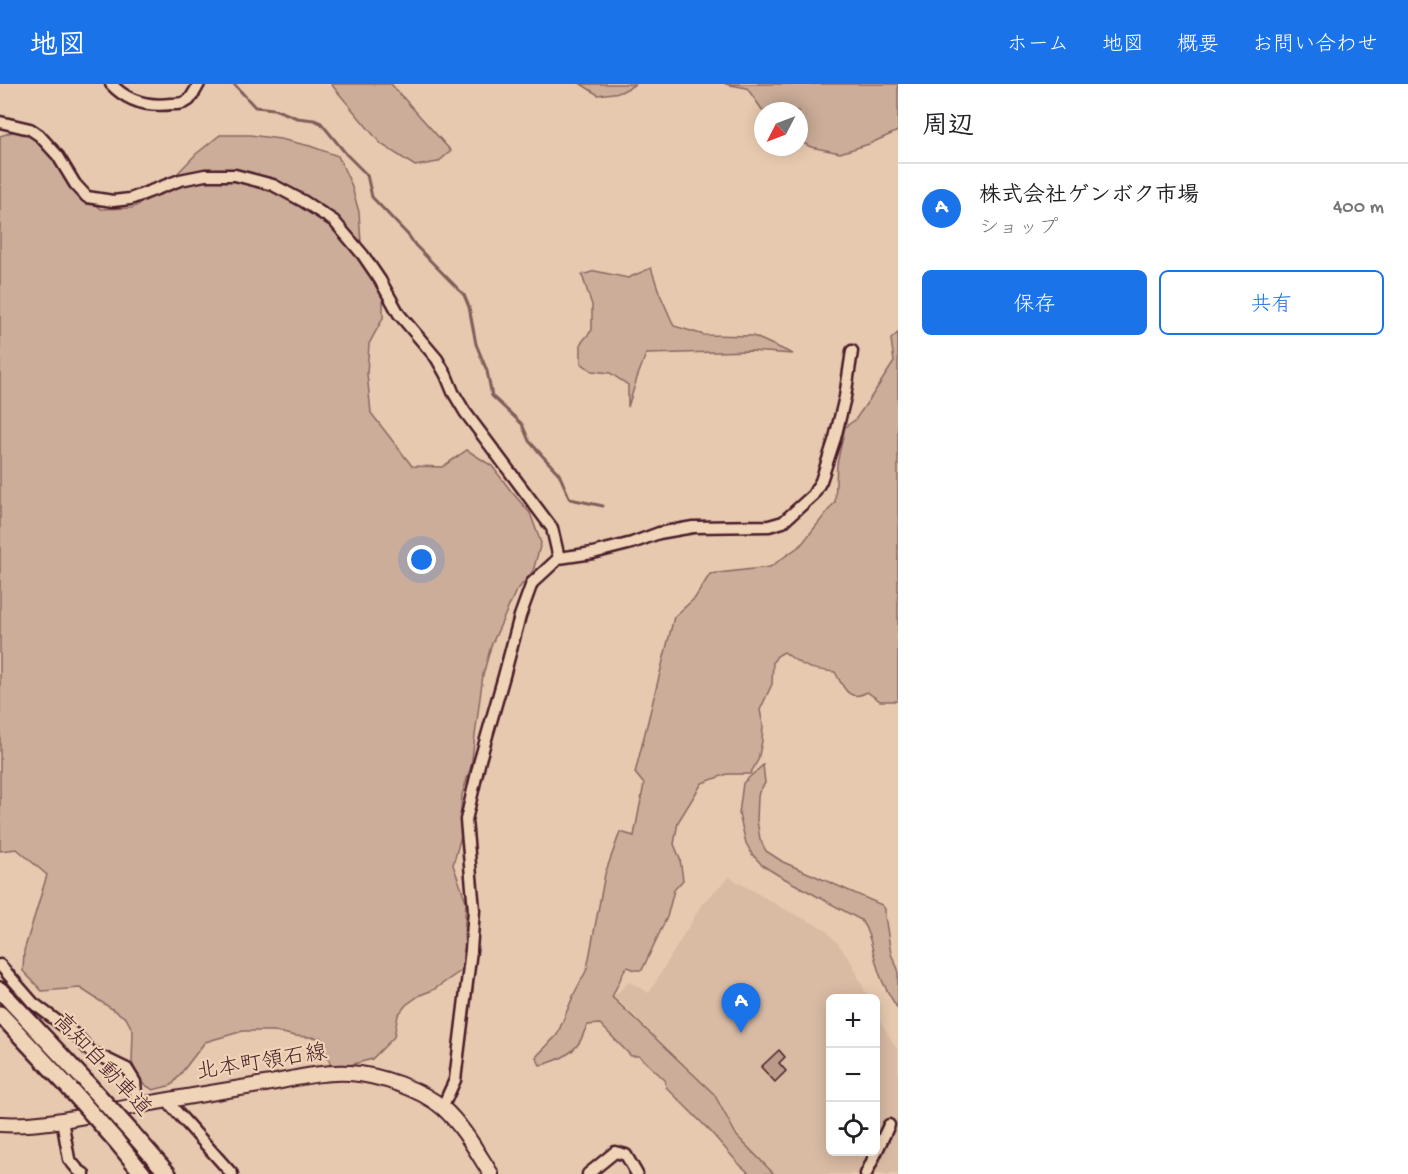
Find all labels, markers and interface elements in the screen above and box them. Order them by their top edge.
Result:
text: 地図 [30,31,86,64]
text: ホーム [1007,34,1069,59]
text: 地図 [1102,34,1144,59]
text: 概要 [1177,34,1219,59]
text: お問い合わせ [1252,34,1378,59]
north arrow [754,102,808,156]
text: 周辺 [922,113,974,144]
text: 株式会社ゲンボク市場 [979,184,1199,210]
text: A [936,197,947,220]
text: 400 m [1333,197,1384,220]
text: ショップ [979,218,1058,241]
button: 保存 [922,270,1147,335]
button: 共有 [1159,270,1384,335]
your location [407,545,436,574]
pin: A [722,984,760,1033]
map controls [826,994,880,1156]
button: + [826,994,880,1048]
street label: 高知自動車道 [46,1007,157,1123]
street label: 北本町領石線 [195,1040,329,1087]
button: − [826,1048,880,1102]
button: locate [826,1102,880,1156]

